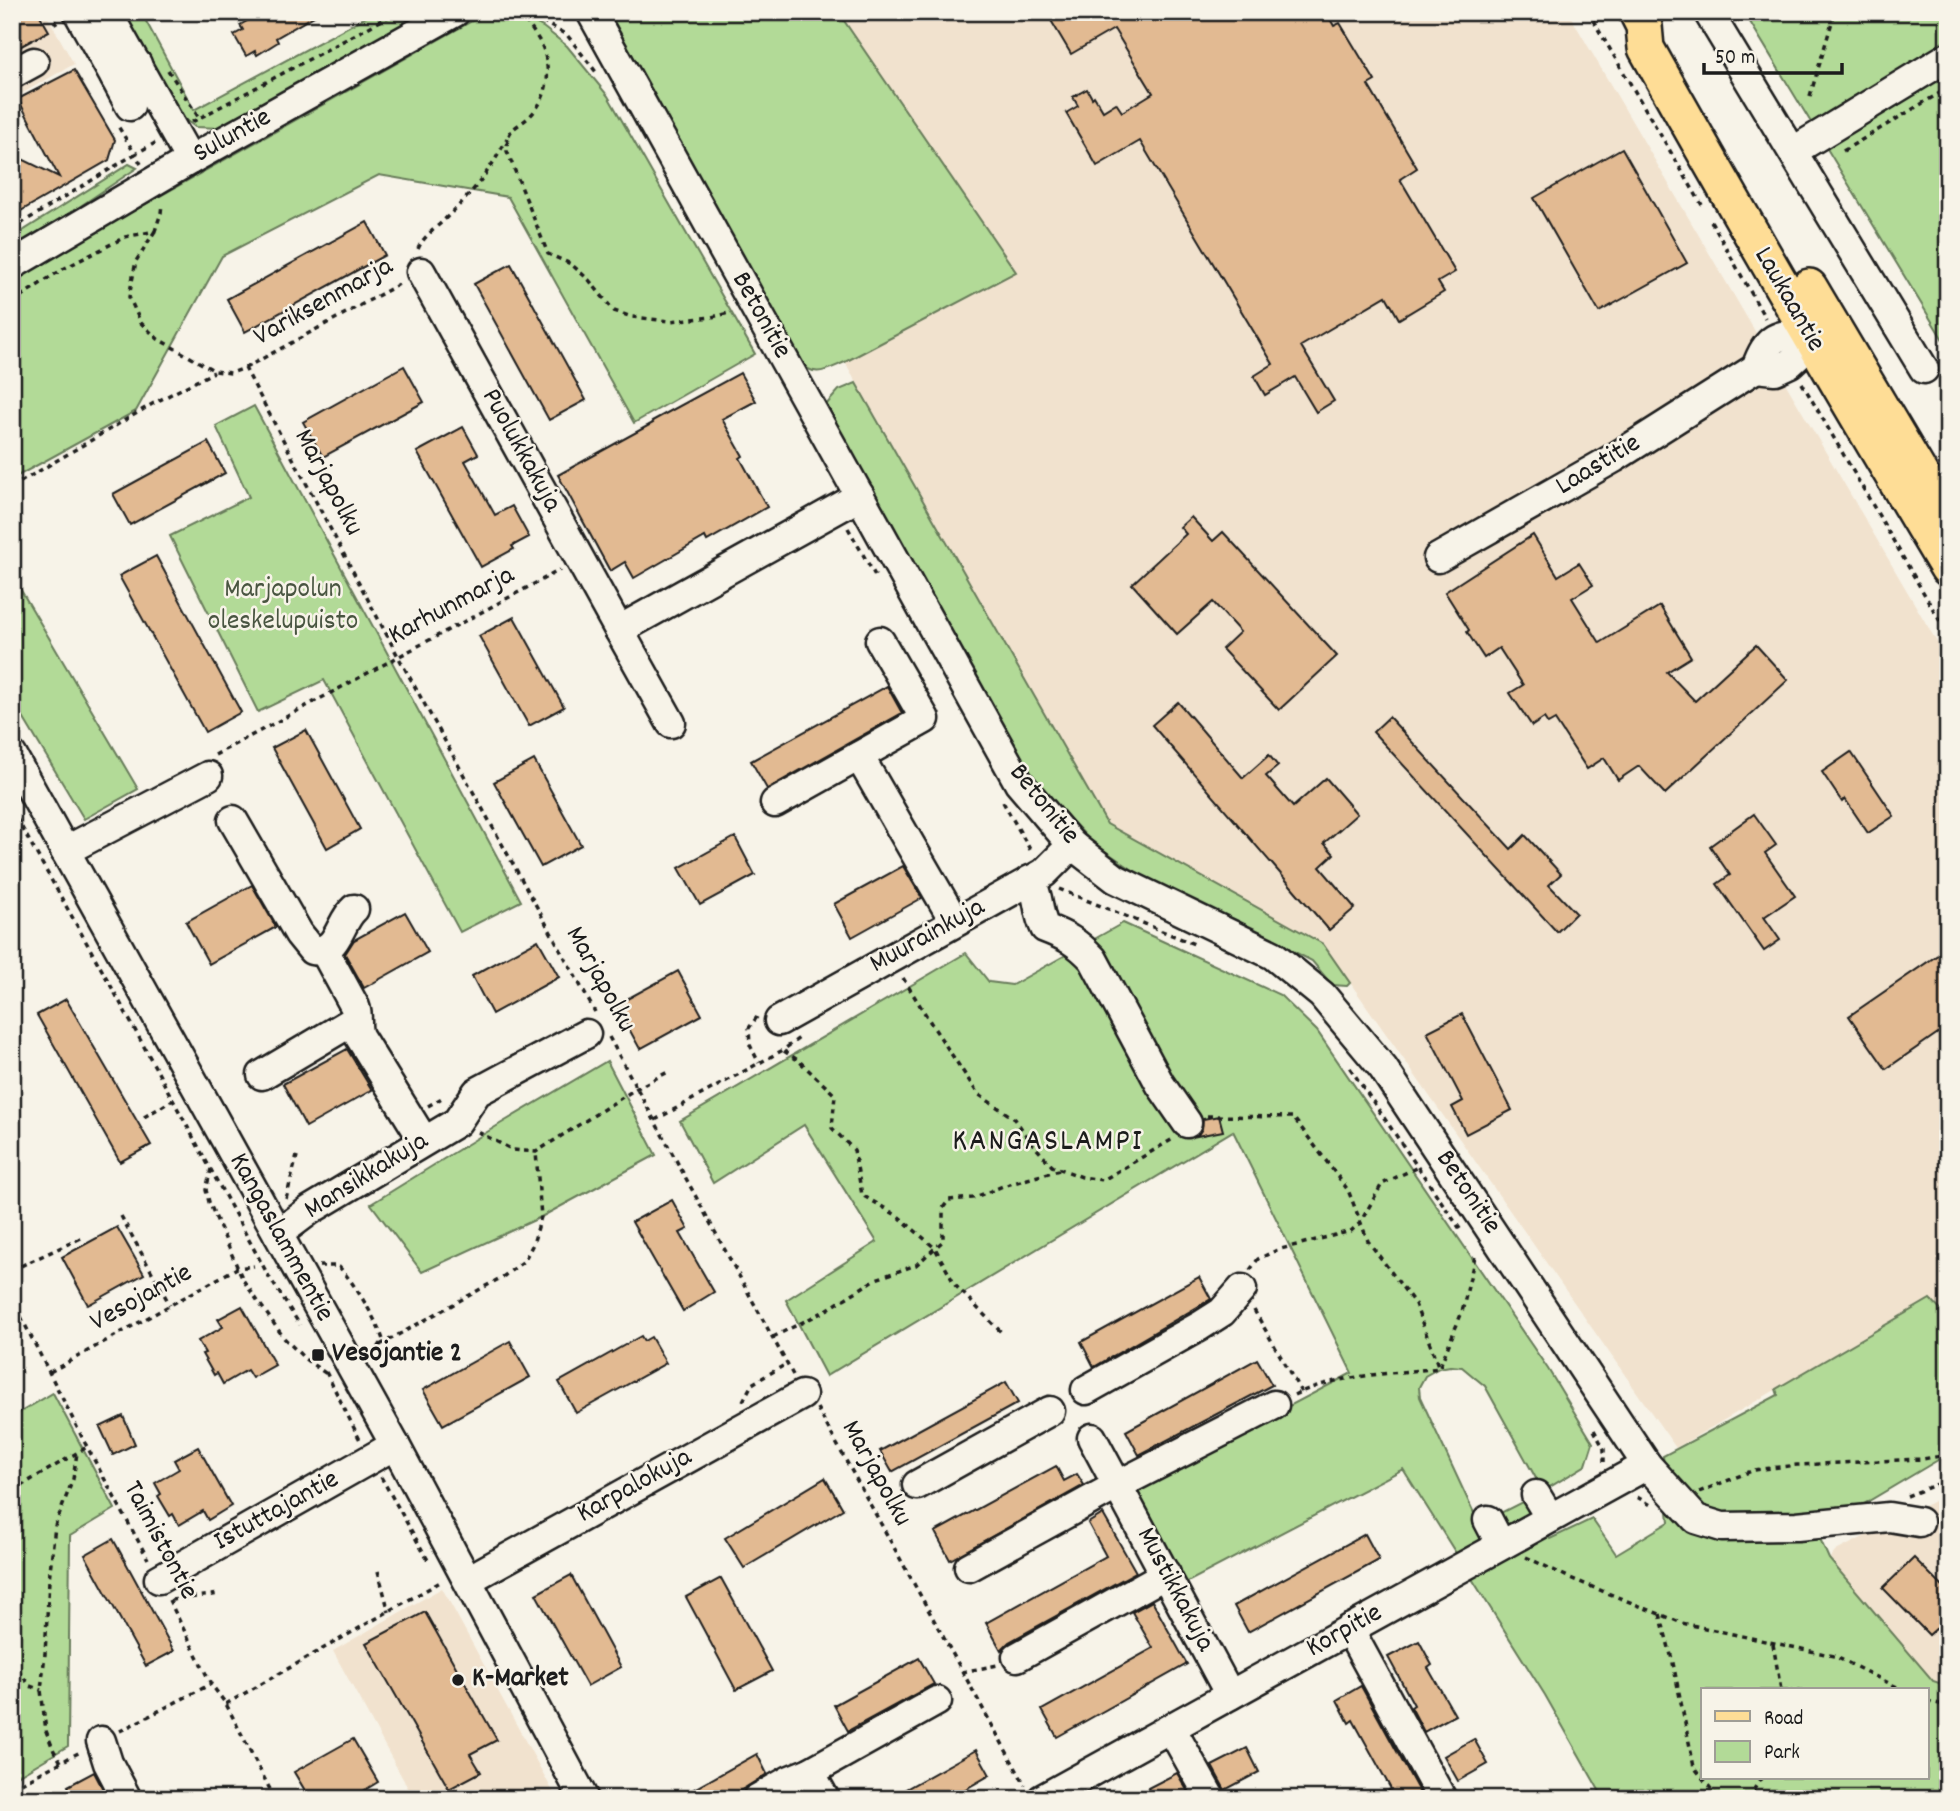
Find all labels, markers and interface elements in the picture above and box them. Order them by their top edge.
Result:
scale bar [1704,32,1843,76]
text: 50 m [1715,44,1755,74]
street label: Suluntie [187,99,279,175]
street label: Laukaantie [1742,240,1834,360]
street label: Variksenmarja [247,248,402,358]
street label: Betonitie [720,265,800,367]
street label: Puolukkakuja [470,382,571,521]
street label: Marjapolku [282,422,372,544]
street label: Laastitie [1549,425,1649,507]
street label: Karhunmarja [382,557,523,657]
park label: Marjapolun oleskelupuisto [208,571,358,643]
street label: Betonitie [998,756,1088,854]
street label: Muurainkuja [863,889,994,985]
street label: Marjapolku [553,920,645,1040]
district label: KANGASLAMPI [952,1120,1144,1166]
street label: Mansikkakuja [297,1123,437,1231]
street label: Betonitie [1424,1143,1510,1243]
street label: Kangaslammentie [217,1146,343,1330]
street label: Vesojantie [84,1255,200,1343]
place label: Vesojantie 2 [332,1335,462,1375]
marker: Vesojantie 2 [310,1347,326,1363]
street label: Marjapolku [829,1414,921,1534]
street label: Karpalokuja [570,1439,700,1535]
street label: Istuttajantie [207,1461,347,1563]
street label: Taimistontie [111,1475,207,1607]
street label: Mustikkakuja [1124,1521,1224,1660]
street label: Korpitie [1300,1595,1390,1669]
place label: K-Market [472,1660,569,1700]
marker: K-Market [450,1672,466,1688]
legend [1701,1688,1928,1780]
text: Road [1764,1705,1803,1735]
text: Park [1764,1739,1800,1769]

